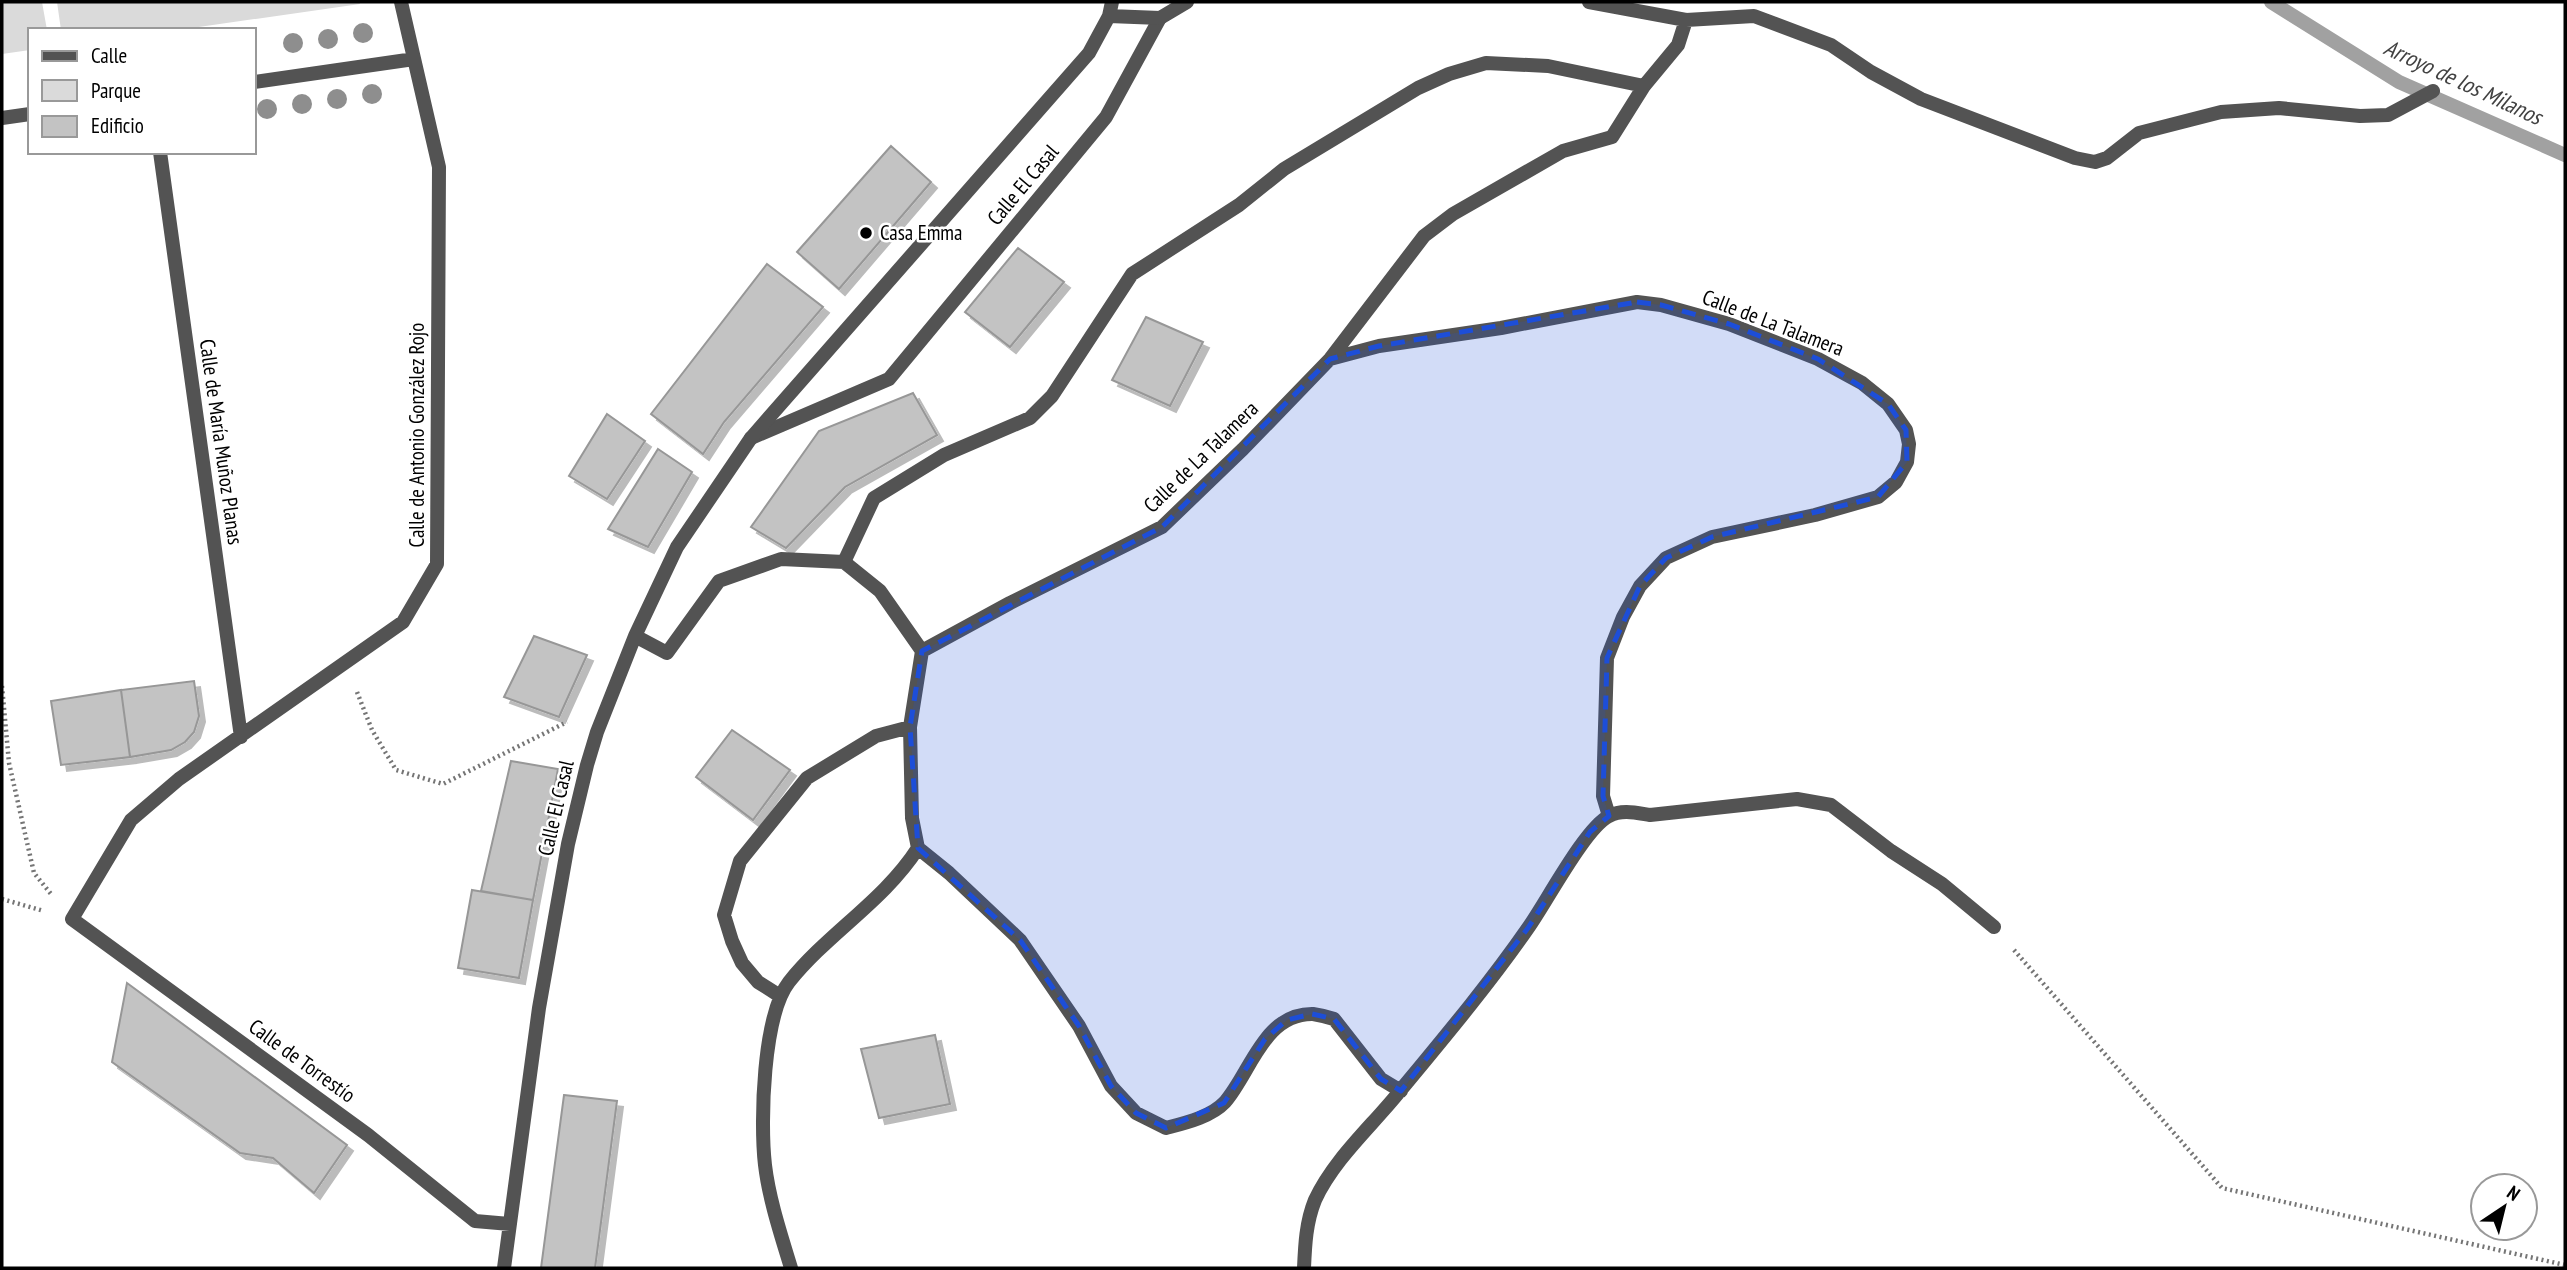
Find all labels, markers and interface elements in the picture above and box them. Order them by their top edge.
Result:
legend [28,28,256,154]
water label: Arroyo de los Milanos [2380,32,2549,132]
text: Calle [91,42,127,69]
text: Parque [91,77,141,104]
text: Edificio [91,112,144,139]
street label: Calle El Casal [981,139,1064,231]
place label: Casa Emma [880,219,962,246]
marker: Casa Emma [858,225,874,241]
street label: Calle de La Talamera [1699,283,1848,362]
street label: Calle de Antonio González Rojo [403,323,430,547]
street label: Calle de María Muñoz Planas [194,337,249,546]
street label: Calle de La Talamera [1138,395,1264,518]
street label: Calle El Casal [531,757,580,858]
street label: Calle de Torrestío [244,1013,361,1108]
north arrow [2469,1172,2539,1242]
text: N [2503,1180,2525,1206]

